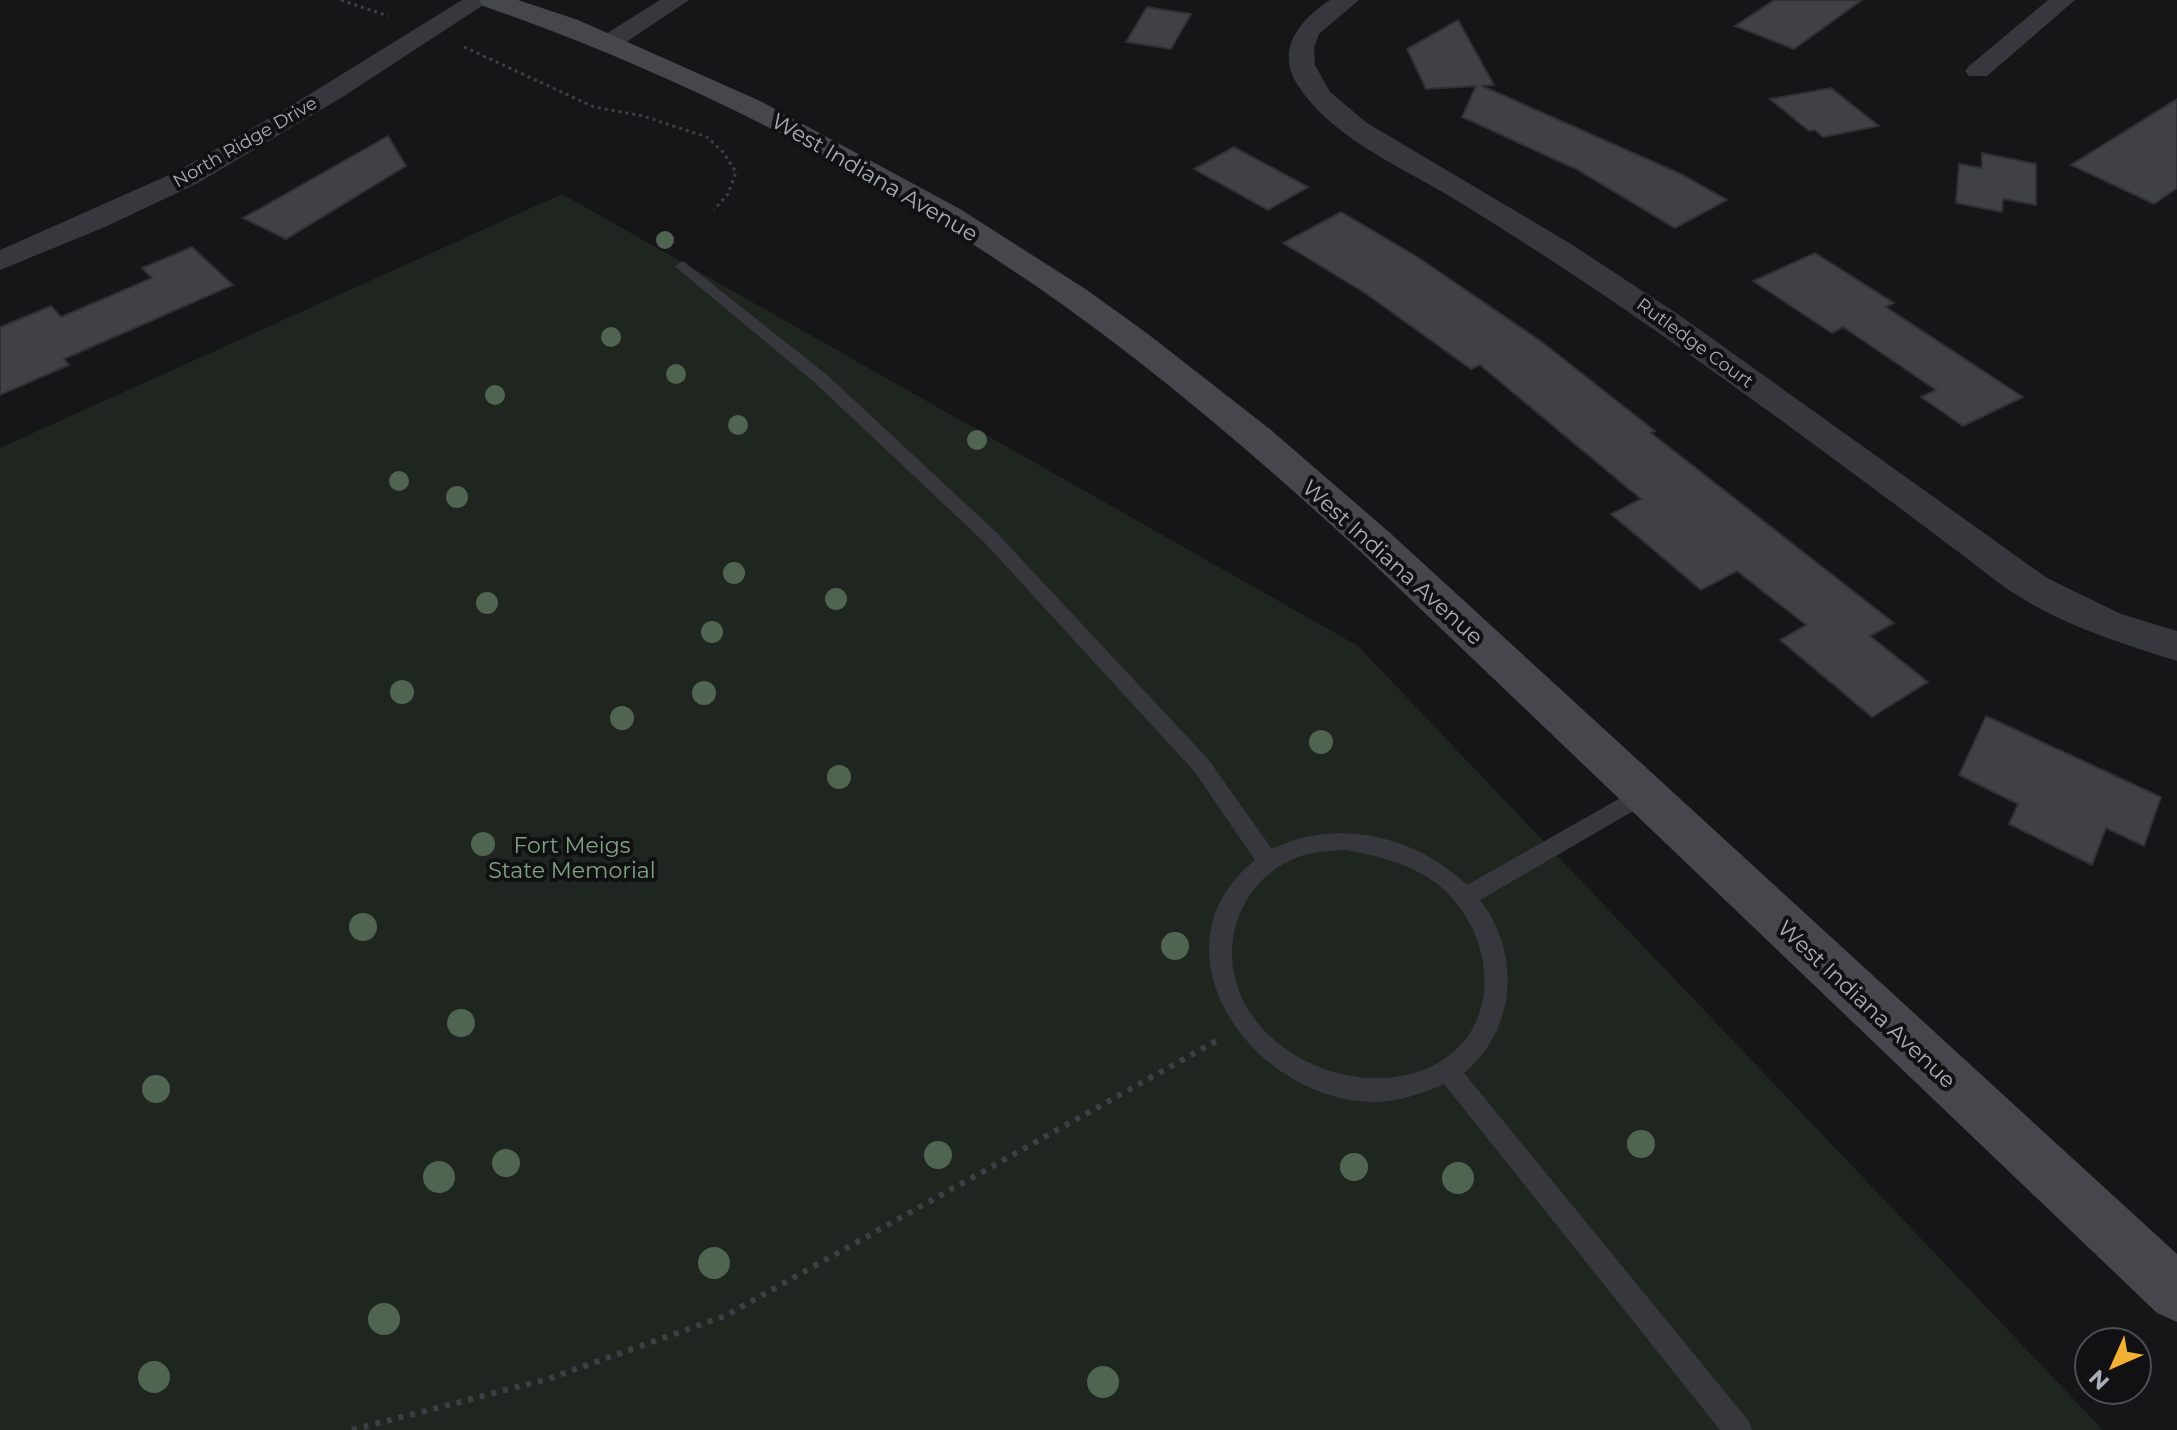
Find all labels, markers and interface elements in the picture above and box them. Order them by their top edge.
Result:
street label: North Ridge Drive [169,92,321,192]
street label: West Indiana Avenue [767,107,983,248]
street label: Rutledge Court [1632,293,1758,393]
street label: West Indiana Avenue [1297,474,1489,651]
park label: Fort Meigs State Memorial [488,832,656,884]
street label: West Indiana Avenue [1772,915,1961,1094]
north arrow [2073,1326,2153,1406]
text: N [2083,1364,2115,1396]

